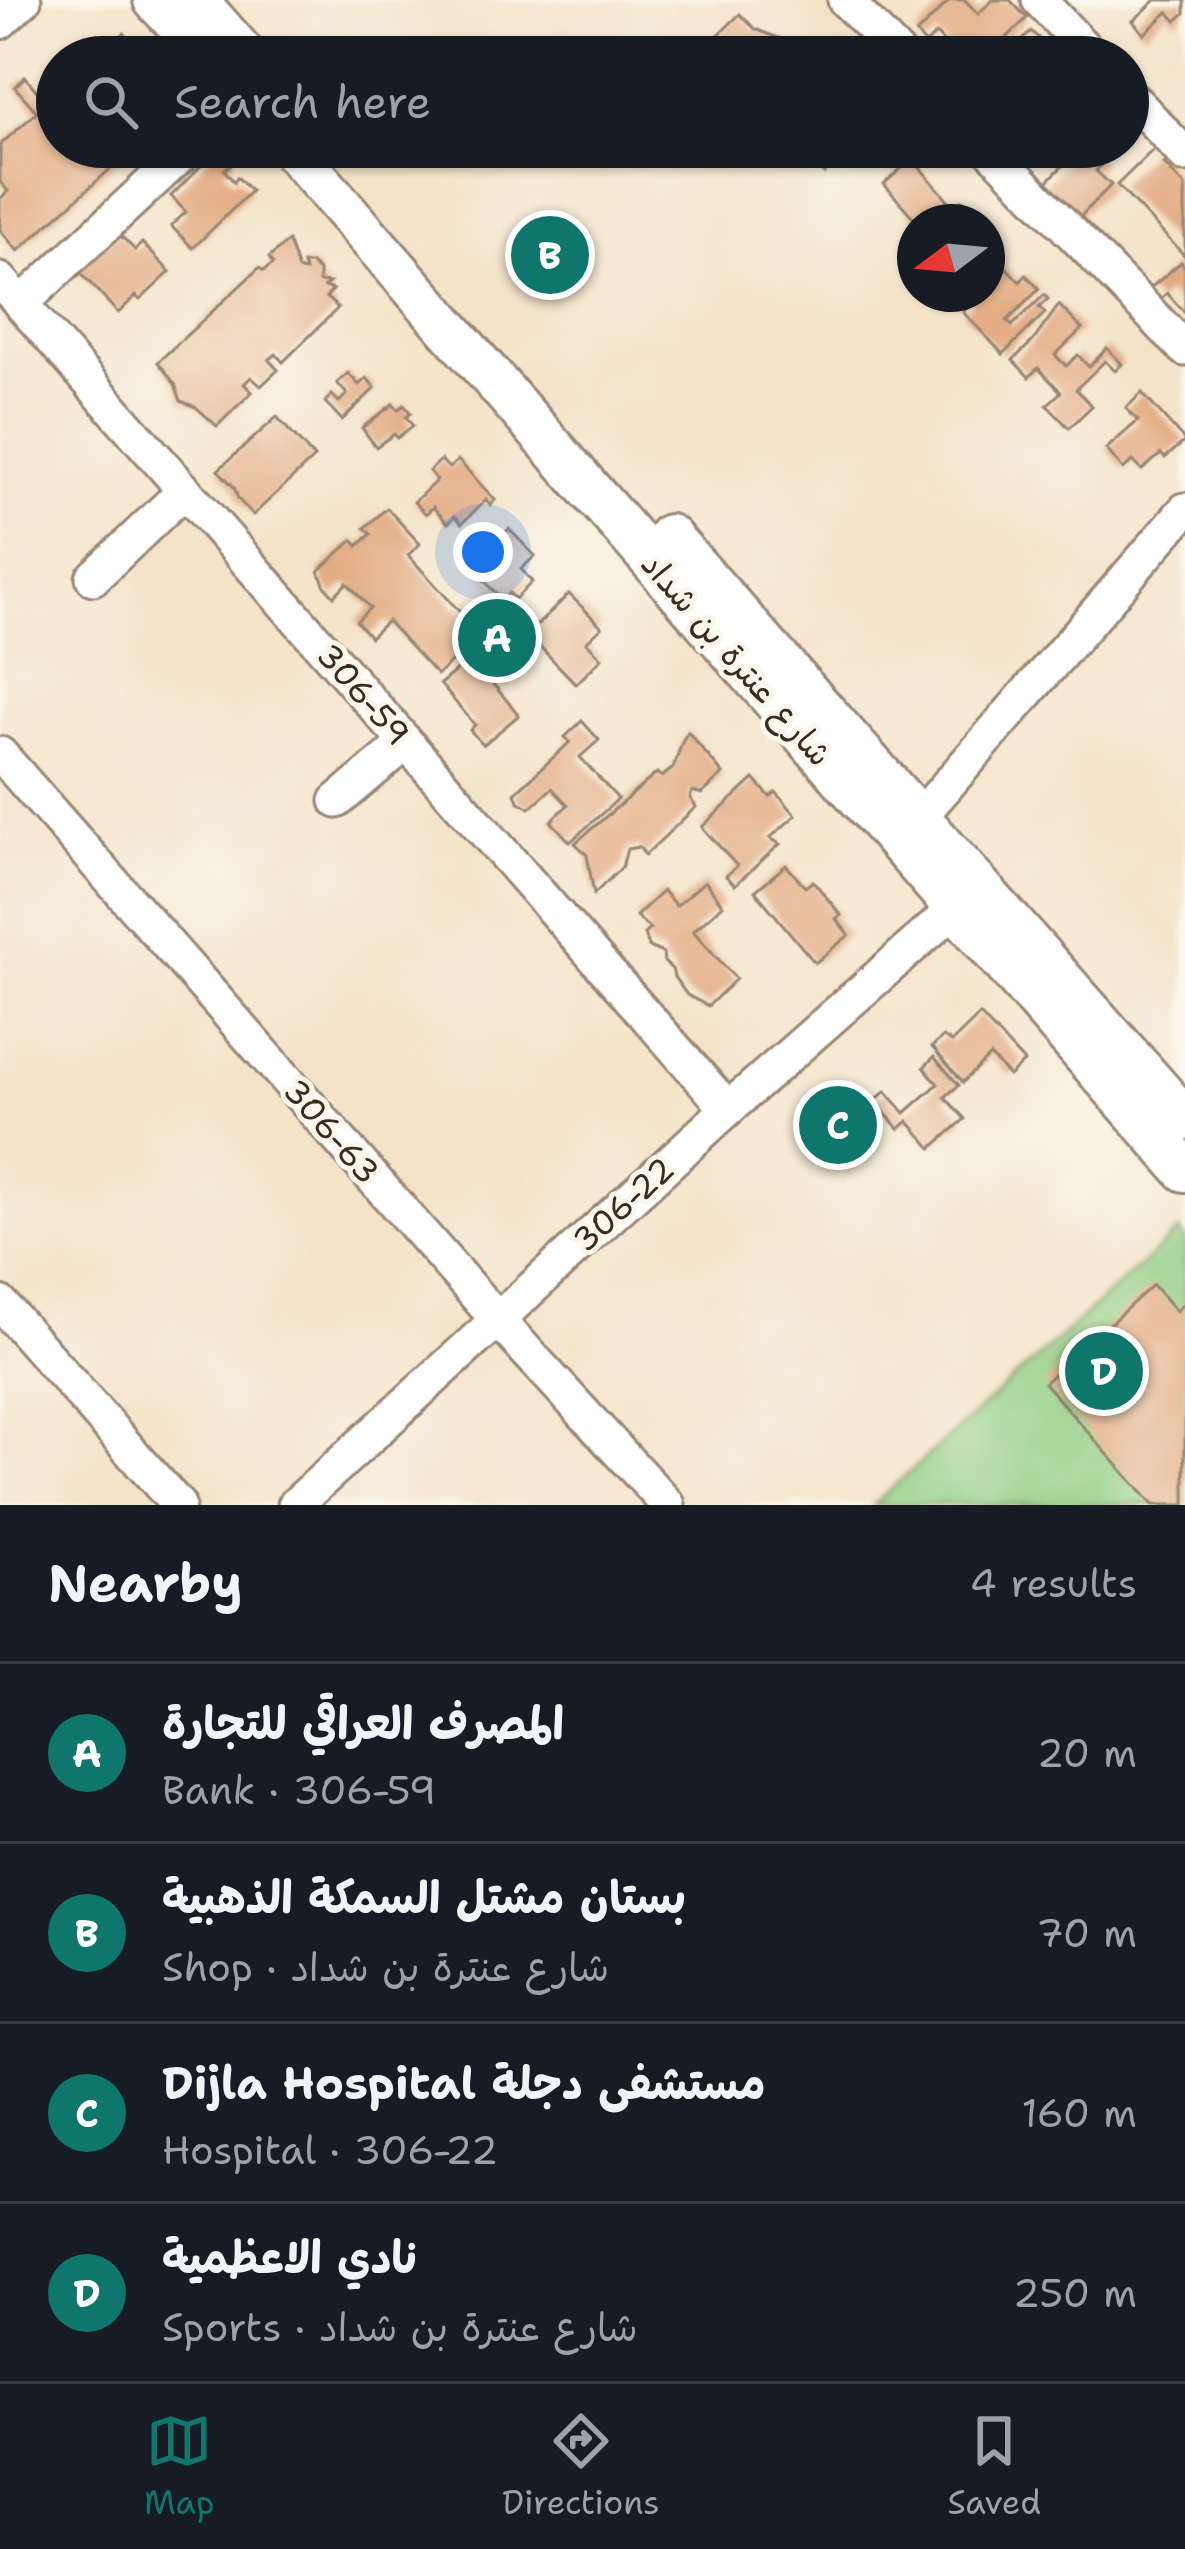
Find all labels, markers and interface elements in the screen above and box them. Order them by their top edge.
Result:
search box [36,36,1149,168]
icon: search [78,69,144,135]
text: Search here [174,72,431,132]
north arrow [897,204,1005,312]
pin: B [511,210,589,300]
your location [453,522,513,582]
street label: شارع عنترة بن شداد [630,543,842,777]
pin: A [458,593,536,683]
street label: 306-59 [307,634,420,755]
street label: 306-63 [274,1069,390,1193]
pin: C [799,1080,877,1170]
street label: 306-22 [563,1147,684,1262]
pin: D [1065,1326,1143,1416]
text: Nearby [48,1549,243,1617]
text: 4 results [970,1557,1137,1609]
text: المصرف العراقي للتجارة [162,1693,564,1753]
text: A [72,1727,102,1779]
text: 20 m [1037,1727,1137,1779]
text: Bank · 306-59 [162,1764,436,1816]
text: بستان مشتل السمكة الذهبية [162,1867,686,1927]
text: B [75,1907,99,1959]
text: 70 m [1036,1907,1137,1959]
text: Shop · شارع عنترة بن شداد [162,1941,609,1993]
text: Dijla Hospital مستشفى دجلة [162,2053,766,2113]
text: C [75,2087,99,2139]
text: 160 m [1022,2087,1137,2139]
text: Hospital · 306-22 [162,2124,498,2176]
text: نادي الاعظمية [162,2227,417,2287]
text: D [73,2267,101,2319]
text: 250 m [1013,2267,1137,2319]
text: Sports · شارع عنترة بن شداد [162,2301,638,2353]
tab: Map [144,2408,215,2525]
tab: Directions [502,2408,660,2525]
tab: Saved [947,2408,1041,2525]

